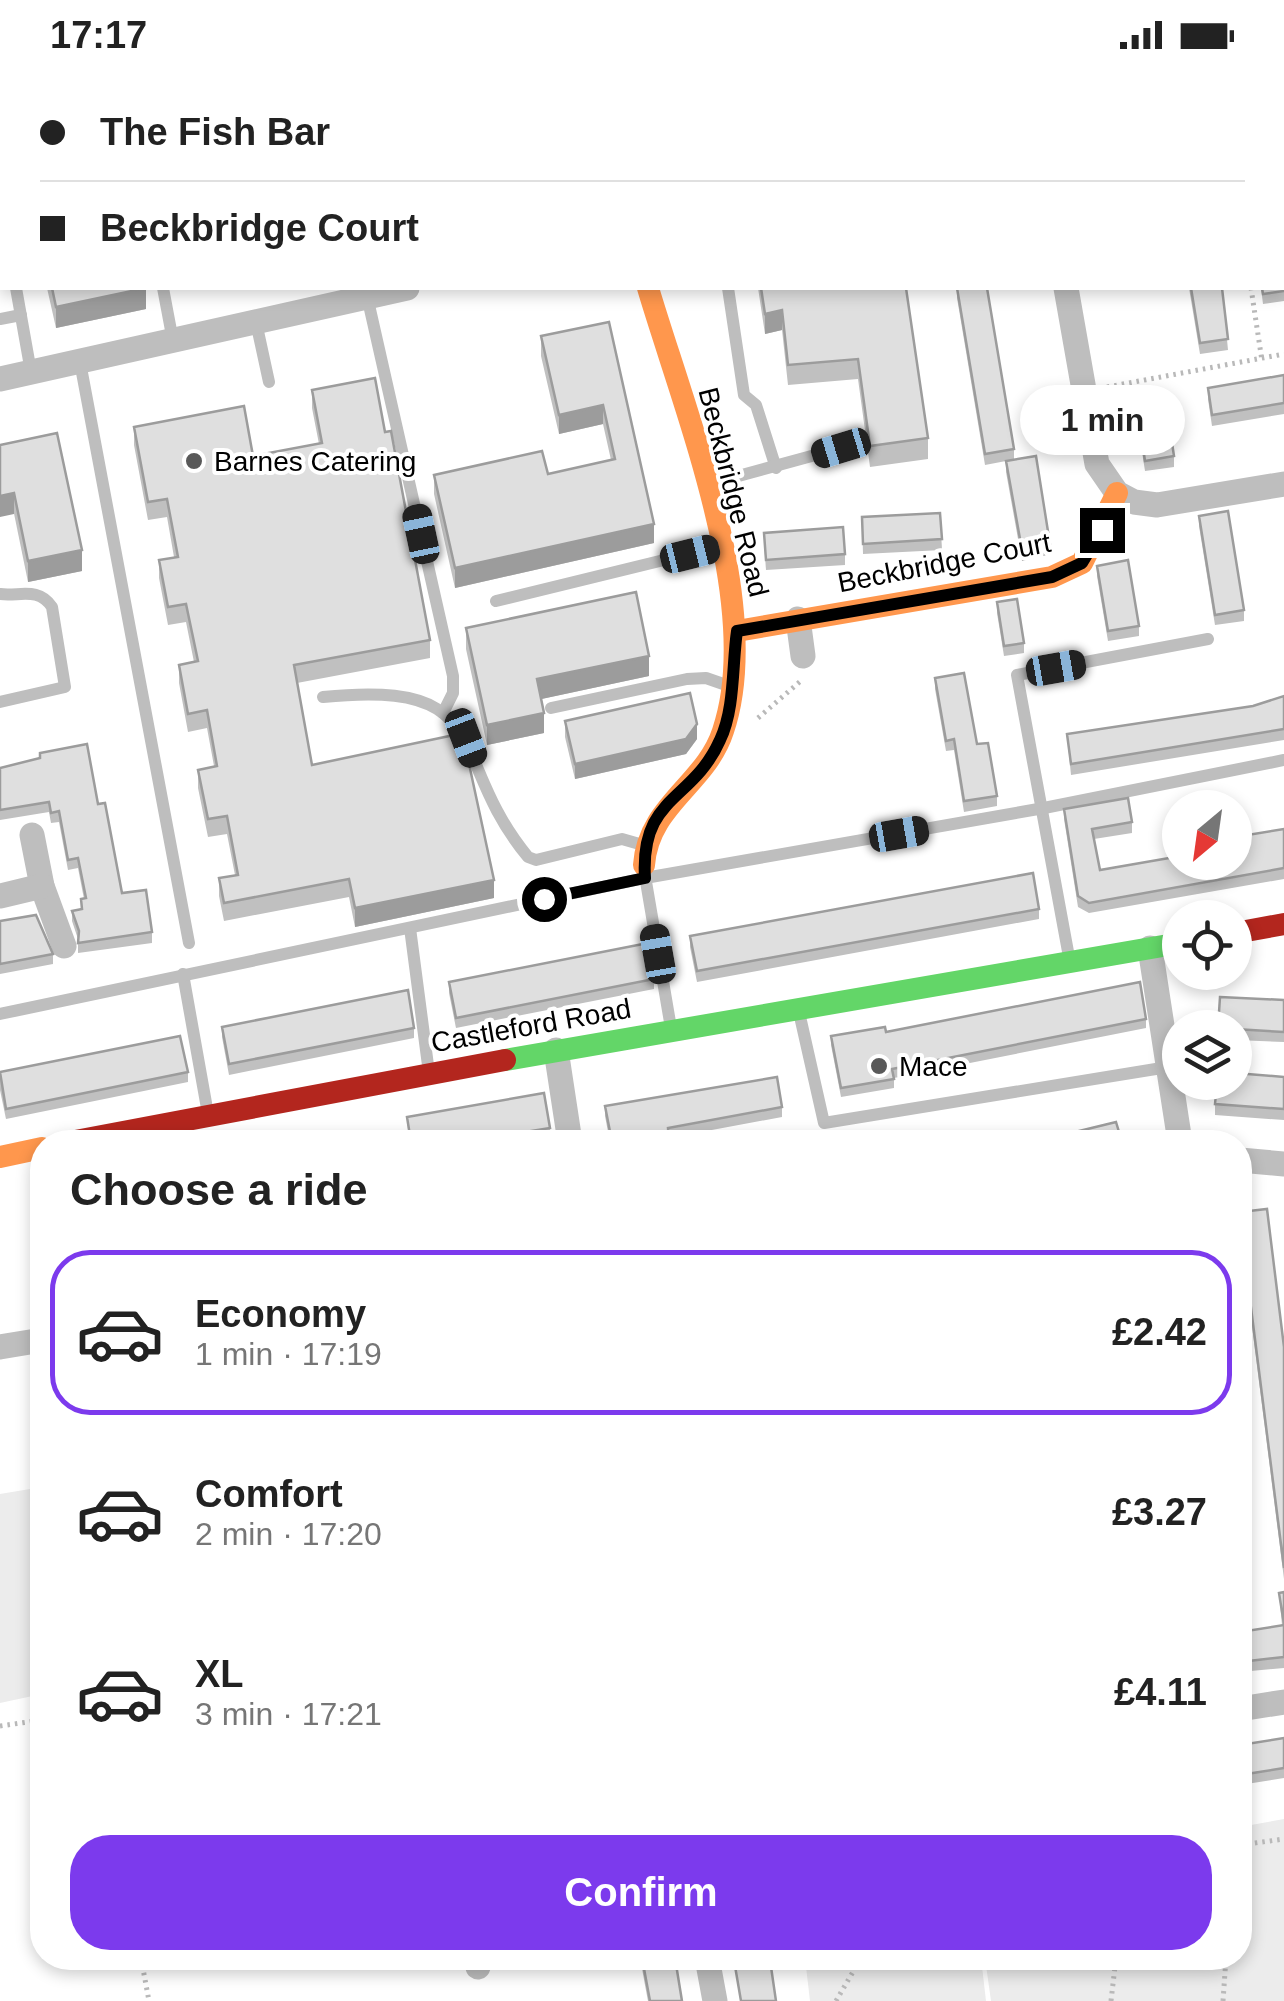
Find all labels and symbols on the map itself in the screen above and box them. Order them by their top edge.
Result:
street label: Beckbridge Road [692,384,775,600]
callout: 1 min [1020,385,1184,455]
car [808,425,874,471]
place label: Barnes Catering [214,446,416,477]
marker: Barnes Catering [183,450,205,472]
car [400,502,442,566]
route end [1080,508,1125,553]
street label: Beckbridge Court [835,527,1053,598]
car [657,532,723,576]
car [1024,648,1088,688]
car [441,705,491,771]
north arrow [1162,790,1252,880]
car [867,814,931,854]
route start [522,877,567,922]
car [638,922,678,986]
street label: Castleford Road [429,993,633,1058]
place label: Mace [899,1051,967,1082]
marker: Mace [868,1055,890,1077]

